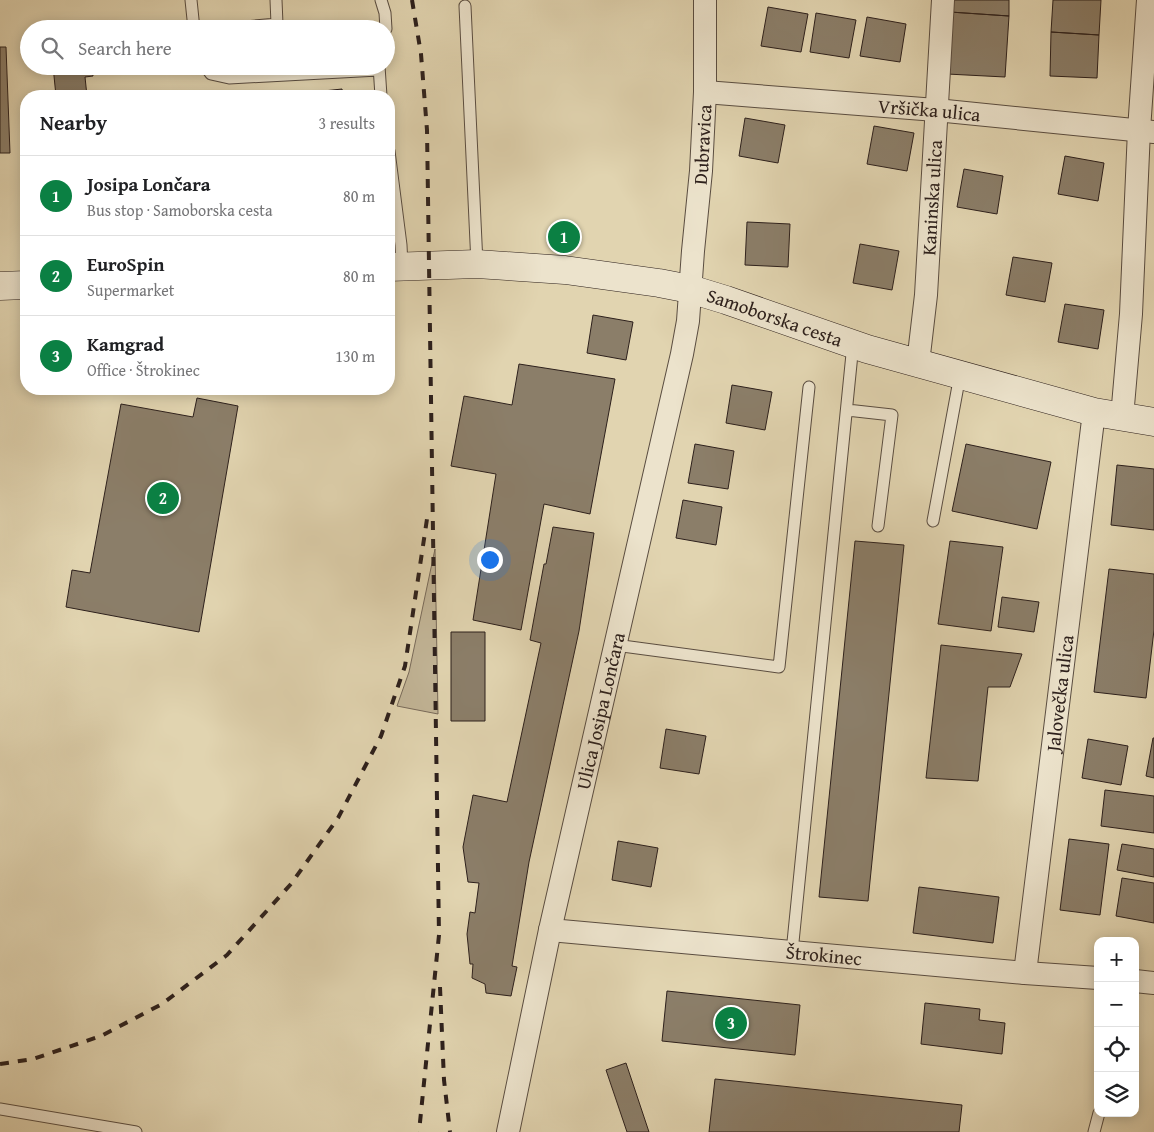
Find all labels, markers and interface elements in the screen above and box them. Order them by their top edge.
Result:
search box [20,20,395,75]
icon: search [38,34,66,62]
text: Search here [78,34,172,62]
street label: Vršička ulica [877,92,982,128]
street label: Dubravica [686,104,718,186]
text: Nearby [40,107,107,138]
text: 3 results [318,111,375,135]
street label: Kaninska ulica [914,139,949,256]
text: Josipa Lončara [87,170,210,198]
text: 1 [52,184,60,208]
text: 80 m [343,184,375,208]
text: Bus stop · Samoborska cesta [87,198,272,222]
pin: 1 [548,218,580,256]
text: EuroSpin [87,250,165,278]
text: 2 [52,264,60,288]
text: 80 m [343,264,375,288]
text: Supermarket [87,278,174,302]
street label: Samoborska cesta [703,281,846,353]
text: Kamgrad [87,330,164,358]
text: 3 [52,344,60,368]
text: 130 m [335,344,375,368]
text: Office · Štrokinec [87,358,200,382]
pin: 2 [147,479,179,517]
your location [477,547,503,573]
street label: Ulica Josipa Lončara [569,630,632,792]
street label: Jalovečka ulica [1038,633,1080,755]
street label: Štrokinec [785,937,863,972]
map controls [1094,937,1139,1117]
button: + [1094,937,1139,982]
button: − [1094,982,1139,1027]
pin: 3 [715,1004,747,1042]
button: locate [1094,1027,1139,1072]
button: layers [1094,1072,1139,1117]

